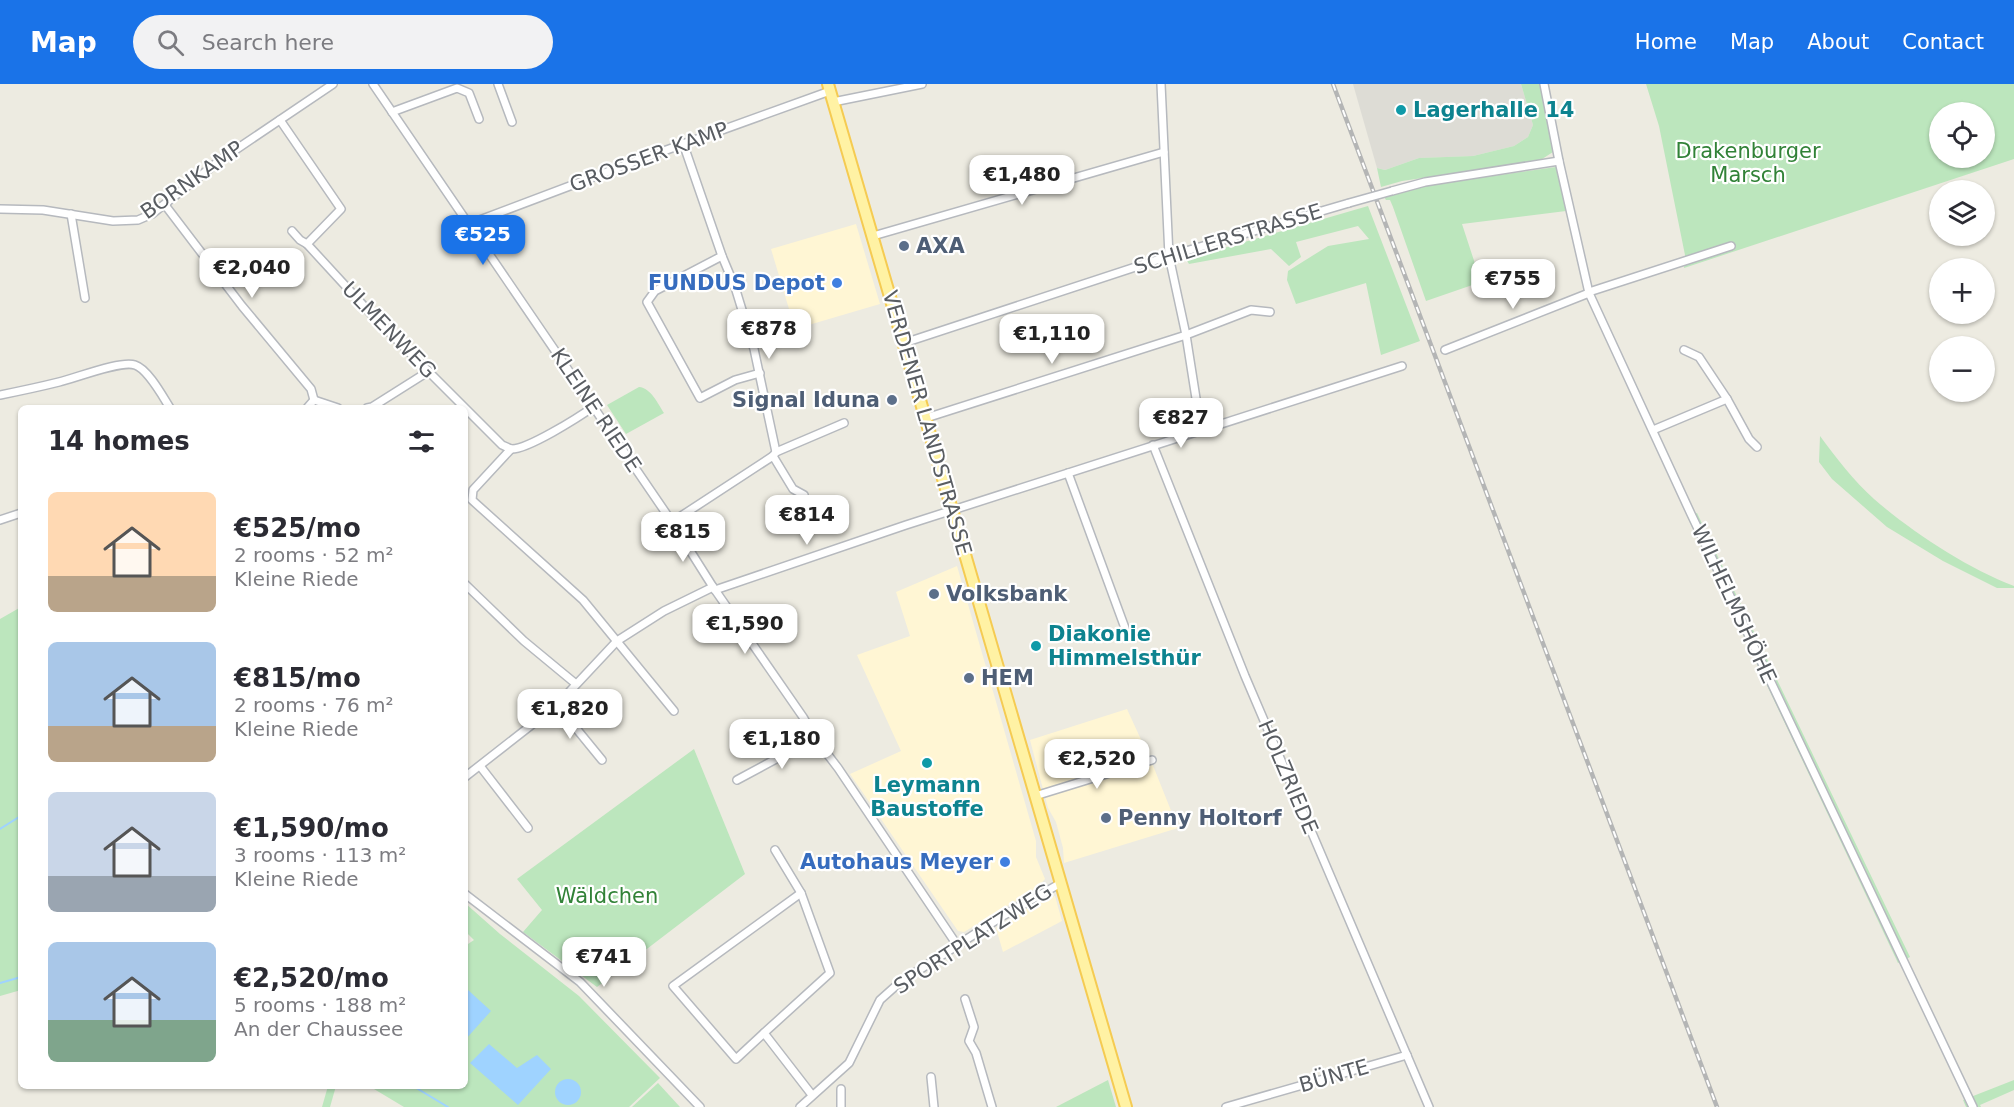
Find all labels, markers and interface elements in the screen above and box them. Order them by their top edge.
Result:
search box [133,15,553,69]
text: Map [30,26,97,59]
icon: search [154,26,187,59]
text: Search here [202,30,334,55]
text: Home [1635,30,1697,54]
text: Map [1730,30,1774,54]
text: About [1807,30,1869,54]
text: Contact [1902,30,1984,54]
place label: Lagerhalle 14 [1413,98,1574,122]
map controls [1929,102,1995,402]
button: locate [1929,102,1995,168]
marker: Lagerhalle 14 [1394,103,1408,117]
street label: GROSSER KAMP [566,117,732,197]
street label: BORNKAMP [136,136,248,224]
park label: Drakenburger Marsch [1675,139,1821,187]
pin: €1,480 [973,155,1071,206]
text: €1,480 [983,162,1061,186]
button: layers [1929,180,1995,246]
street label: SCHILLERSTRASSE [1131,199,1325,279]
pin: €525 [447,215,519,266]
text: €525 [455,222,511,246]
place label: AXA [916,234,965,258]
marker: AXA [897,239,911,253]
pin: €2,040 [203,248,301,299]
text: €2,040 [213,255,291,279]
button: + [1929,258,1995,324]
pin: €755 [1477,259,1549,310]
text: €755 [1485,266,1541,290]
place label: FUNDUS Depot [648,271,825,295]
marker: FUNDUS Depot [830,276,844,290]
street label: ULMENWEG [337,277,441,383]
street label: VERDENER LANDSTRASSE [878,288,976,558]
pin: €878 [733,309,805,360]
pin: €1,110 [1003,314,1101,365]
text: €878 [741,316,797,340]
text: €1,110 [1013,321,1091,345]
button: − [1929,336,1995,402]
street label: KLEINE RIEDE [546,344,646,476]
place label: Signal Iduna [732,388,880,412]
marker: Signal Iduna [885,393,899,407]
pin: €827 [1145,398,1217,449]
text: €827 [1153,405,1209,429]
icon: filters [405,425,438,458]
text: 14 homes [48,426,190,456]
pin: €814 [771,495,843,546]
text: €814 [779,502,835,526]
pin: €815 [647,512,719,563]
text: €525/mo [234,513,361,543]
icon: home [96,516,168,588]
text: €815 [655,519,711,543]
street label: WILHELMSHÖHE [1687,520,1782,687]
text: 2 rooms · 52 m² [234,543,394,567]
text: Kleine Riede [234,567,359,591]
place label: Volksbank [946,582,1068,606]
marker: Volksbank [927,587,941,601]
pin: €1,590 [696,604,794,655]
text: €1,590 [706,611,784,635]
place label: Diakonie Himmelsthür [1048,622,1201,670]
marker: Diakonie Himmelsthür [1029,639,1043,653]
text: €815/mo [234,663,361,693]
icon: home [96,666,168,738]
place label: HEM [981,666,1034,690]
marker: HEM [962,671,976,685]
pin: €1,820 [521,689,619,740]
text: 2 rooms · 76 m² [234,693,394,717]
text: €1,820 [531,696,609,720]
street label: HOLZRIEDE [1253,716,1323,838]
text: Kleine Riede [234,717,359,741]
pin: €1,180 [733,719,831,770]
text: €1,180 [743,726,821,750]
pin: €2,520 [1048,739,1146,790]
text: €2,520 [1058,746,1136,770]
marker: Leymann Baustoffe [920,756,934,770]
place label: Leymann Baustoffe [870,773,984,821]
place label: Penny Holtorf [1118,806,1283,830]
marker: Penny Holtorf [1099,811,1113,825]
text: €1,590/mo [234,813,389,843]
icon: home [96,816,168,888]
text: 3 rooms · 113 m² [234,843,406,867]
place label: Autohaus Meyer [800,850,994,874]
marker: Autohaus Meyer [998,855,1012,869]
text: Kleine Riede [234,867,359,891]
street label: SPORTPLATZWEG [890,879,1056,999]
park label: Wäldchen [556,884,658,908]
pin: €741 [568,937,640,988]
text: €741 [576,944,632,968]
text: €2,520/mo [234,963,389,993]
icon: home [96,966,168,1038]
text: 5 rooms · 188 m² [234,993,406,1017]
text: An der Chaussee [234,1017,403,1041]
street label: BÜNTE [1296,1054,1372,1097]

